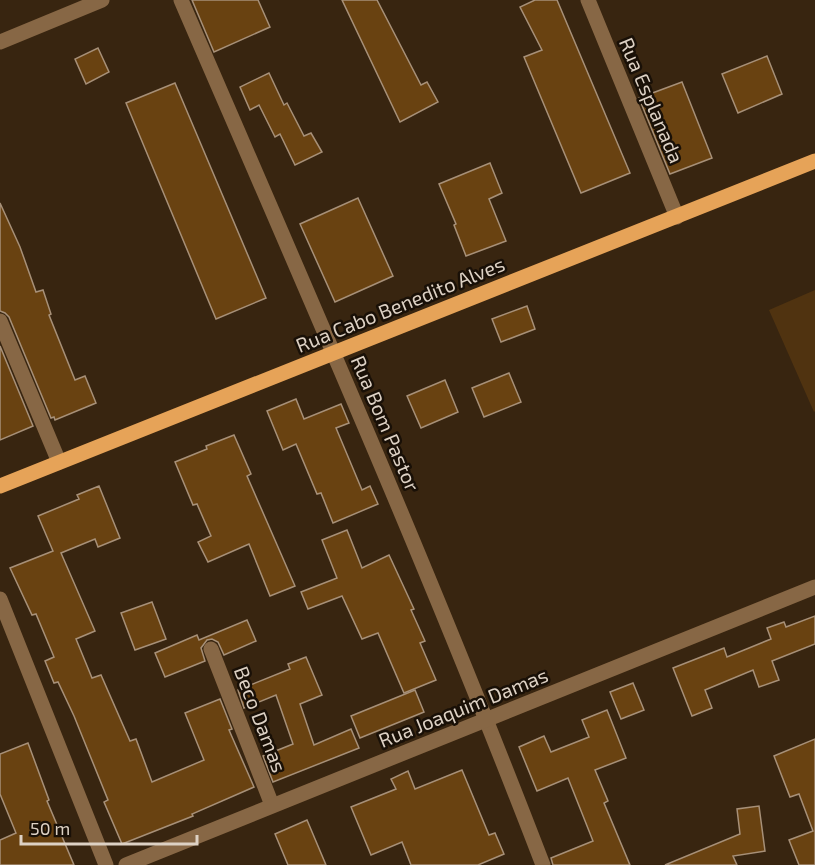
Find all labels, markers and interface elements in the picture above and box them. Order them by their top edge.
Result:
street label: Rua Esplanada [615,34,689,166]
street label: Rua Cabo Benedito Alves [292,251,508,357]
street label: Rua Bom Pastor [347,352,425,494]
street label: Rua Joaquim Damas [375,662,551,752]
street label: Beco Damas [230,663,292,775]
scale bar [21,808,196,846]
text: 50 m [30,817,70,839]

